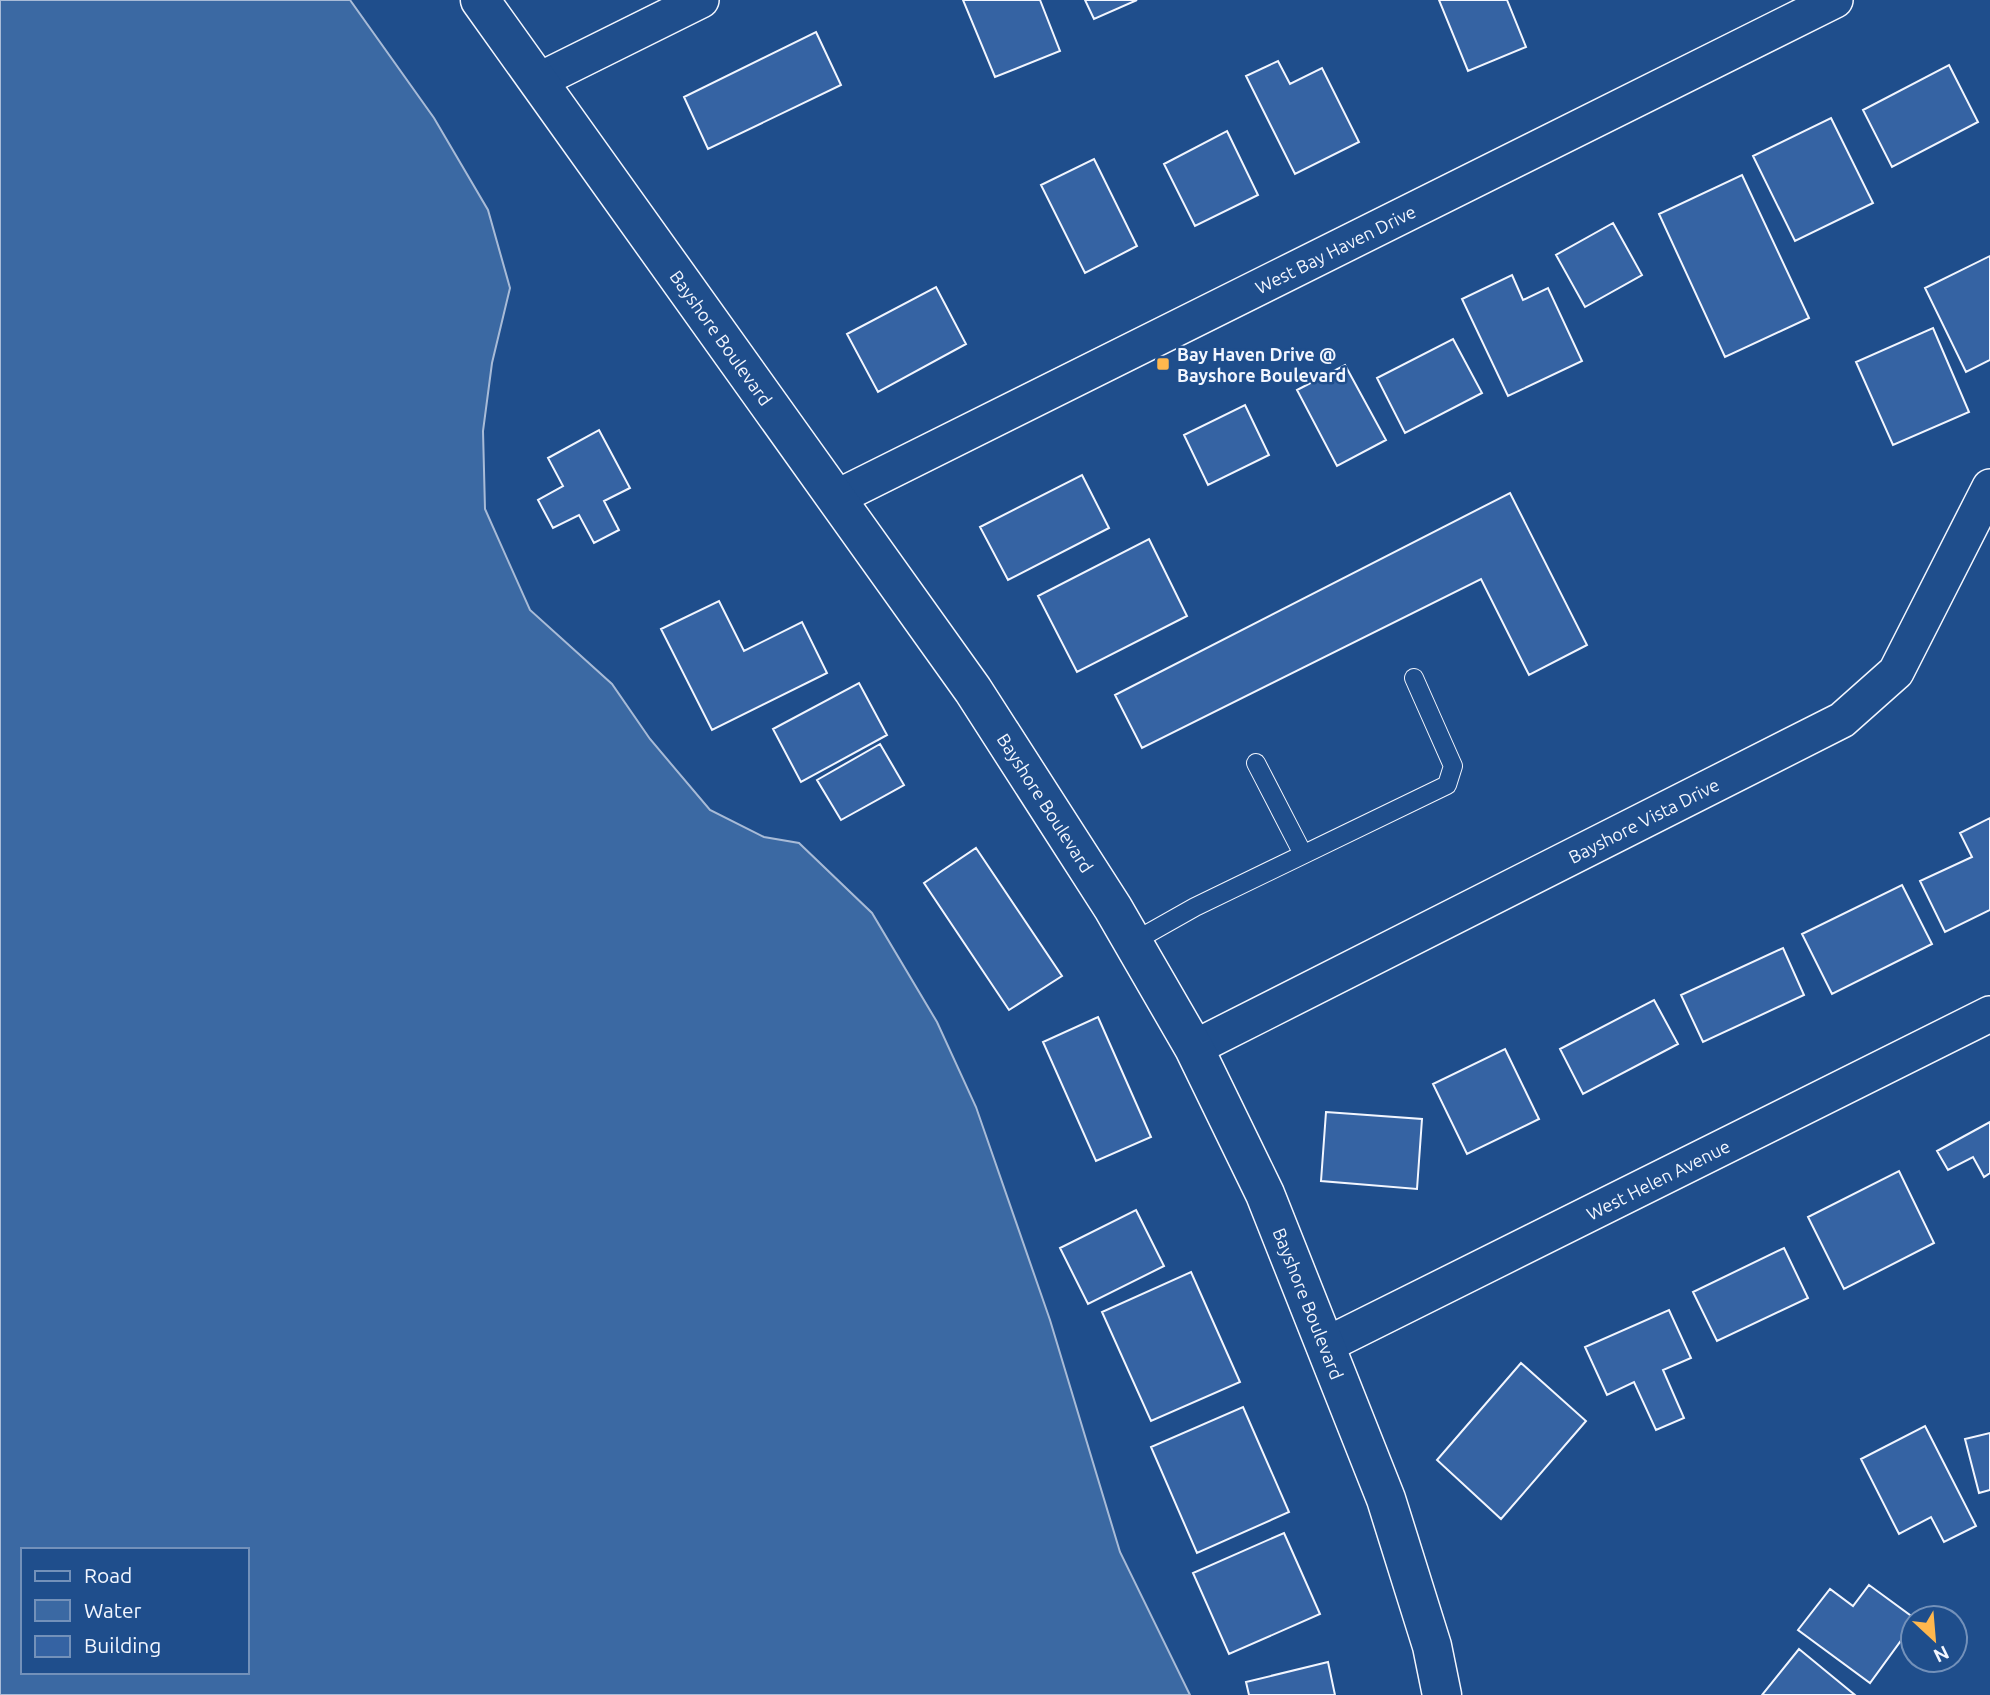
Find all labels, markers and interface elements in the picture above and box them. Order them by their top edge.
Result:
street label: West Bay Haven Drive [1252,201,1419,297]
street label: Bayshore Boulevard [666,266,776,409]
place label: Bay Haven Drive @ Bayshore Boulevard [1177,344,1346,385]
marker: Bay Haven Drive @ Bayshore Boulevard [1155,356,1171,372]
street label: Bayshore Boulevard [993,730,1097,876]
street label: Bayshore Vista Drive [1565,774,1722,867]
street label: West Helen Avenue [1583,1135,1733,1224]
street label: Bayshore Boulevard [1269,1225,1347,1382]
legend [21,1548,248,1674]
text: Road [84,1563,132,1587]
text: Water [84,1598,142,1622]
north arrow [1899,1604,1969,1674]
text: Building [84,1633,161,1657]
text: N [1930,1641,1953,1667]

